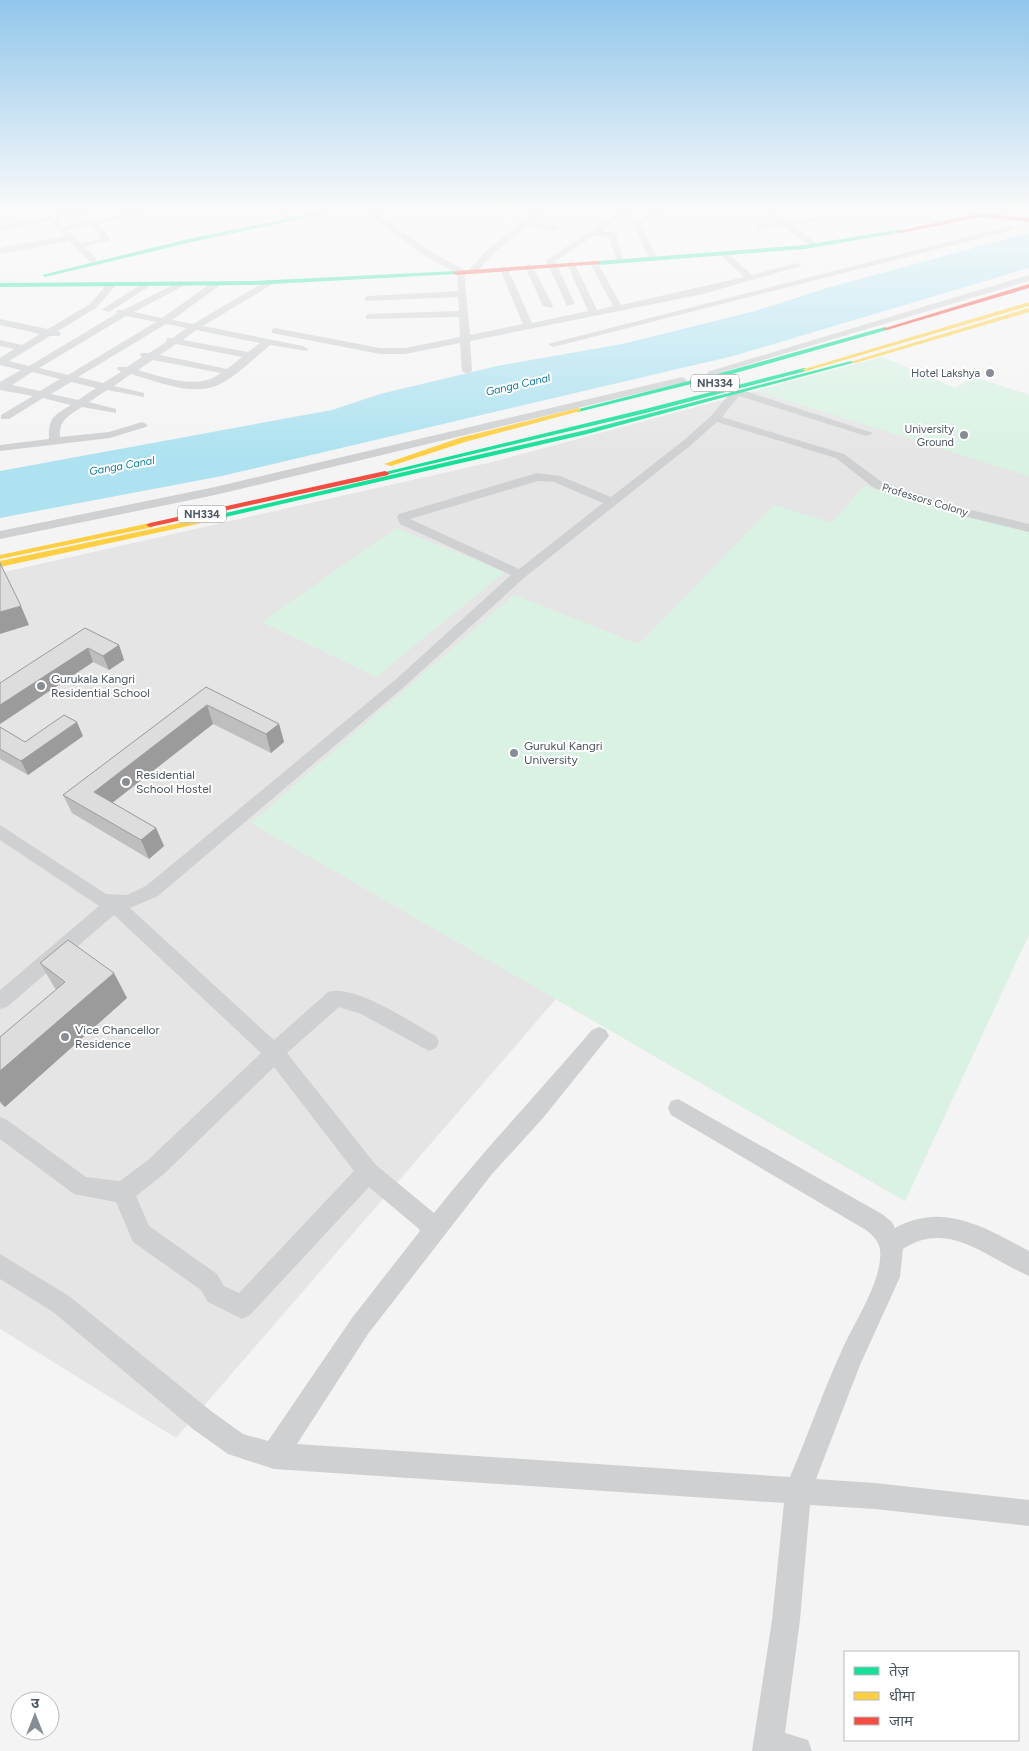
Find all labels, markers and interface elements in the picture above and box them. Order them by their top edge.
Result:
place label: Hotel Lakshya [911,367,980,380]
marker: Hotel Lakshya [984,367,996,379]
water label: Ganga Canal [484,371,552,399]
road number: NH334 [691,374,739,392]
place label: University Ground [905,423,954,449]
marker: University Ground [958,429,970,441]
water label: Ganga Canal [88,454,156,478]
street label: Professors Colony [880,481,970,519]
road number: NH334 [178,506,226,522]
place label: Gurukala Kangri Residential School [51,672,150,700]
marker: Gurukala Kangri Residential School [35,680,47,692]
place label: Gurukul Kangri University [524,739,603,767]
marker: Gurukul Kangri University [508,747,520,759]
place label: Residential School Hostel [136,768,211,796]
marker: Residential School Hostel [120,776,132,788]
place label: Vice Chancellor Residence [75,1023,160,1051]
marker: Vice Chancellor Residence [59,1031,71,1043]
legend [844,1651,1019,1741]
text: तेज़ [889,1662,910,1680]
text: धीमा [889,1687,916,1705]
north arrow [10,1691,60,1741]
text: उ [31,1695,40,1712]
text: जाम [889,1712,914,1730]

